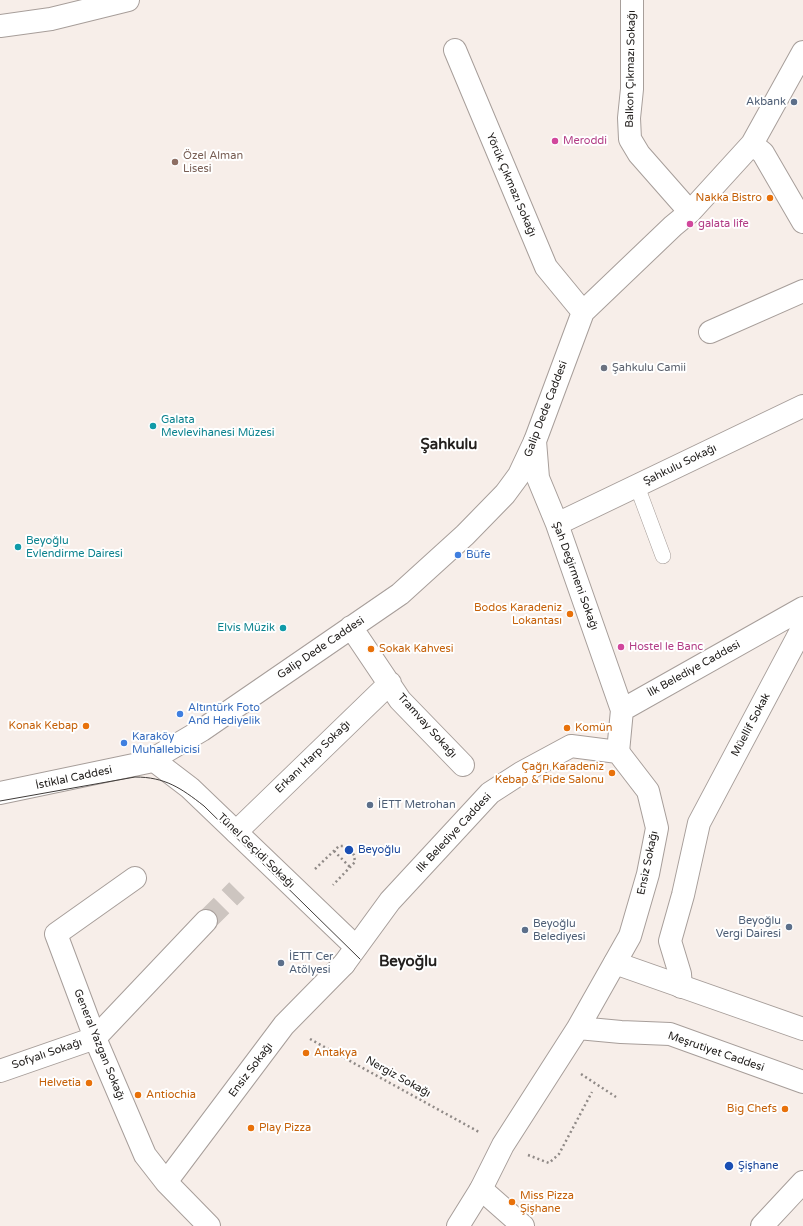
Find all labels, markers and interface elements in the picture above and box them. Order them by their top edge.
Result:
street label: Balkon Çıkmazı Sokağı [623,10,639,128]
place label: Akbank [746,95,786,109]
marker: Akbank [789,97,799,107]
street label: Yörük Çıkmazı Sokağı [483,131,539,239]
place label: Meroddi [563,134,607,148]
marker: Meroddi [550,136,560,146]
place label: Özel Alman Lisesi [183,149,243,175]
marker: Özel Alman Lisesi [170,157,180,167]
place label: Nakka Bistro [696,191,762,205]
marker: Nakka Bistro [765,193,775,203]
place label: galata life [698,217,749,231]
marker: galata life [685,219,695,229]
street label: Galip Dede Caddesi [522,359,570,459]
place label: Şahkulu Camii [612,361,686,375]
marker: Şahkulu Camii [599,363,609,373]
place label: Galata Mevlevihanesi Müzesi [161,413,275,439]
marker: Galata Mevlevihanesi Müzesi [148,421,158,431]
district label: Şahkulu [421,436,477,454]
street label: Şahkulu Sokağı [641,442,719,488]
street label: Şah Değirmeni Sokağı [549,520,601,632]
place label: Beyoğlu Evlendirme Dairesi [26,534,123,560]
marker: Beyoğlu Evlendirme Dairesi [13,542,23,552]
place label: Büfe [466,548,490,562]
marker: Büfe [453,550,463,560]
place label: Bodos Karadeniz Lokantası [474,601,562,627]
marker: Bodos Karadeniz Lokantası [565,609,575,619]
street label: Galip Dede Caddesi [275,614,367,682]
place label: Elvis Müzik [217,621,275,635]
marker: Elvis Müzik [278,623,288,633]
street label: İlk Belediye Caddesi [645,638,743,700]
place label: Hostel le Banc [629,640,703,654]
place label: Sokak Kahvesi [379,642,454,656]
marker: Hostel le Banc [616,642,626,652]
marker: Sokak Kahvesi [366,644,376,654]
street label: Tramvay Sokağı [395,691,459,761]
street label: Müellif Sokak [729,691,773,759]
place label: Altıntürk Foto And Hediyelik [188,701,260,727]
marker: Altıntürk Foto And Hediyelik [175,709,185,719]
street label: Erkanı Harp Sokağı [273,718,353,796]
place label: Konak Kebap [9,719,78,733]
marker: Konak Kebap [81,721,91,731]
place label: Komün [575,721,613,735]
marker: Komün [562,723,572,733]
place label: Karaköy Muhallebicisi [132,730,200,756]
marker: Karaköy Muhallebicisi [119,738,129,748]
place label: Çağrı Karadeniz Kebap & Pide Salonu [495,760,604,786]
street label: İstiklal Caddesi [35,763,113,793]
marker: Çağrı Karadeniz Kebap & Pide Salonu [607,768,617,778]
street label: Ilk Belediye Caddesi [414,790,494,876]
place label: İETT Metrohan [378,798,456,812]
marker: İETT Metrohan [365,800,375,810]
street label: Tünel Geçidi Sokağı [215,811,297,891]
street label: Ensiz Sokağı [635,830,661,896]
place label: Beyoğlu [358,843,401,857]
marker: Beyoğlu [343,844,355,856]
place label: Beyoğlu Vergi Dairesi [716,914,781,940]
place label: Beyoğlu Belediyesi [533,917,586,943]
marker: Beyoğlu Vergi Dairesi [784,922,794,932]
marker: Beyoğlu Belediyesi [520,925,530,935]
place label: İETT Cer Atölyesi [289,950,333,976]
district label: Beyoğlu [379,953,437,971]
marker: İETT Cer Atölyesi [276,958,286,968]
street label: General Yazgan Sokağı [71,987,127,1103]
street label: Meşrutiyet Caddesi [666,1029,766,1075]
street label: Sofyalı Sokağı [10,1036,84,1072]
street label: Ensiz Sokağı [226,1040,276,1100]
place label: Antakya [314,1046,357,1060]
marker: Antakya [301,1048,311,1058]
street label: Nergiz Sokağı [363,1054,433,1100]
place label: Helvetia [39,1076,81,1090]
marker: Helvetia [84,1078,94,1088]
place label: Antiochia [146,1088,196,1102]
marker: Antiochia [133,1090,143,1100]
place label: Big Chefs [727,1102,777,1116]
marker: Big Chefs [780,1104,790,1114]
place label: Play Pizza [259,1121,311,1135]
marker: Play Pizza [246,1123,256,1133]
place label: Şişhane [738,1159,779,1173]
marker: Şişhane [723,1160,735,1172]
place label: Miss Pizza Şişhane [520,1189,574,1215]
marker: Miss Pizza Şişhane [507,1197,517,1207]

